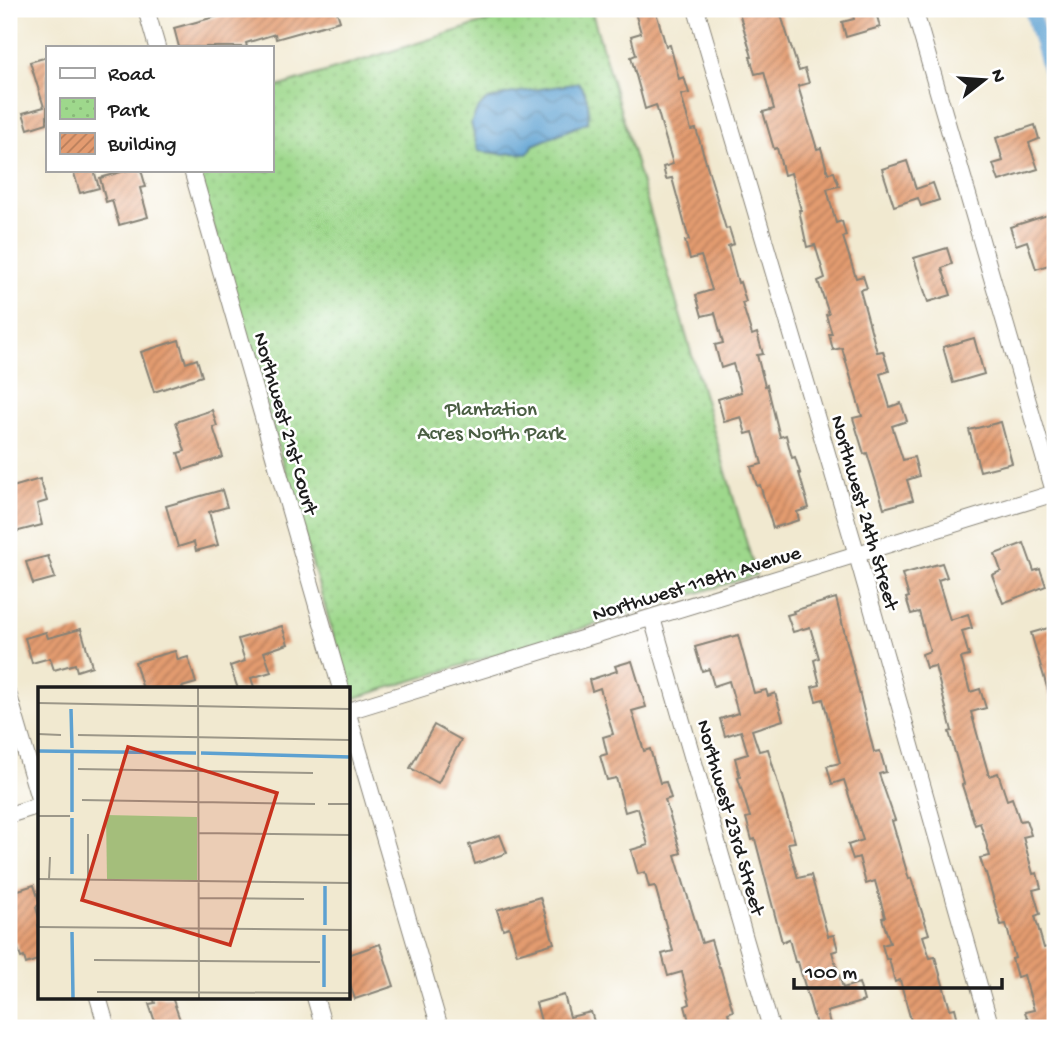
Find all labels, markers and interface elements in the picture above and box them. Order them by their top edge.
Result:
legend [46,46,273,172]
north arrow [948,46,1018,116]
text: Road [108,64,156,89]
text: N [984,67,1010,85]
text: Park [107,100,151,125]
text: Building [107,134,177,159]
street label: Northwest 21st Court [246,330,322,520]
park label: Plantation Acres North Park [417,399,567,448]
street label: Northwest 24th Street [823,413,903,616]
street label: Northwest 118th Avenue [590,541,805,629]
inset map [38,687,350,998]
street label: Northwest 23rd Street [689,717,769,921]
scale bar [794,946,1003,990]
text: 100 m [804,962,857,987]

